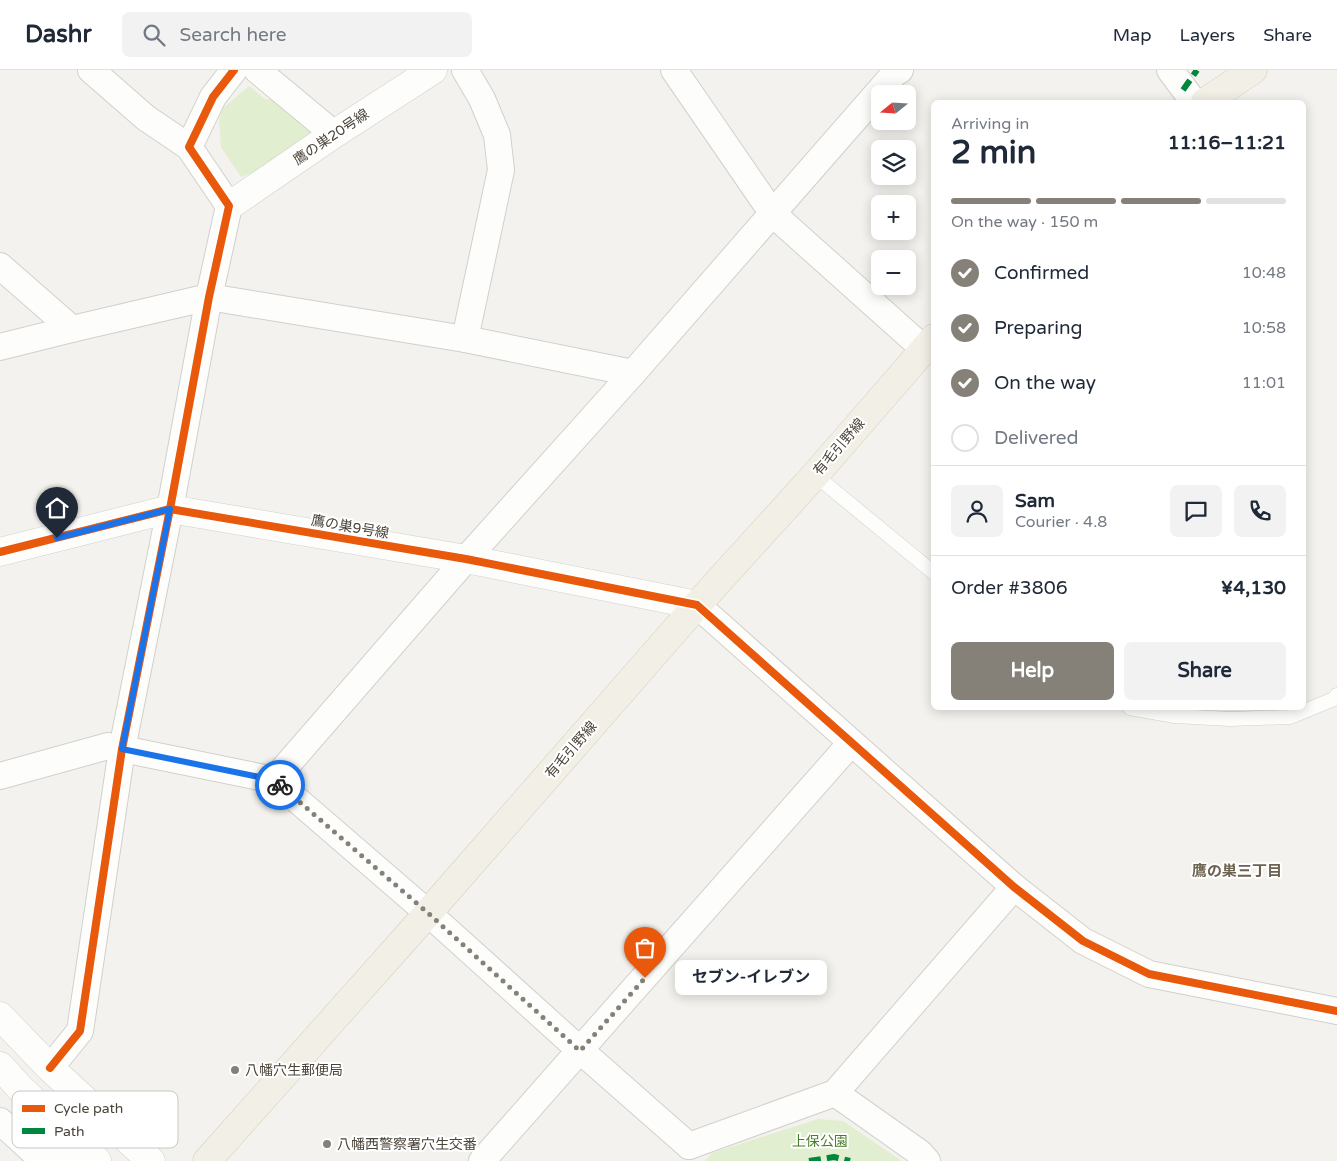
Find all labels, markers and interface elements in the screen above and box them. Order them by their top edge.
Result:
search box [122,12,472,57]
text: Dashr [25,20,92,49]
icon: search [140,21,168,49]
text: Search here [180,24,286,46]
text: Map [1113,24,1152,46]
text: Layers [1180,24,1235,46]
text: Share [1263,24,1312,46]
north arrow [871,85,916,130]
map controls [871,85,916,295]
street label: 鷹の巣20号線 [290,105,372,169]
text: Arriving in [951,114,1029,134]
text: 11:16–11:21 [1168,132,1286,154]
text: 2 min [951,134,1036,172]
button: layers [871,140,916,185]
button: + [871,195,916,240]
text: On the way · 150 m [951,212,1098,232]
button: − [871,250,916,295]
icon: check [951,259,979,287]
text: Confirmed [994,262,1089,284]
text: 10:48 [1242,263,1286,283]
icon: check [951,314,979,342]
text: Preparing [994,317,1083,339]
text: 10:58 [1242,318,1286,338]
icon: check [951,369,979,397]
text: On the way [994,372,1096,394]
text: 11:01 [1242,373,1286,393]
street label: 有毛引野線 [810,415,868,479]
text: Delivered [994,427,1079,449]
button: person [951,485,1003,537]
button: chat [1170,485,1222,537]
button: phone [1234,485,1286,537]
pin [36,487,78,538]
text: Sam [1015,490,1055,512]
icon: home [43,494,71,522]
street label: 鷹の巣9号線 [310,512,390,542]
text: Courier · 4.8 [1015,512,1107,532]
text: Order #3806 [951,577,1068,599]
text: ¥4,130 [1221,577,1286,599]
button: Help [951,642,1114,700]
button: Share [1124,642,1286,700]
street label: 有毛引野線 [542,718,600,782]
courier [255,760,305,810]
icon: bike [266,771,294,799]
district label: 鷹の巣三丁目 [1192,862,1282,880]
pin [624,927,666,978]
icon: bag [631,934,659,962]
callout: セブン-イレブン [675,960,828,996]
text: セブン-イレブン [692,967,810,987]
place label: 八幡穴生郵便局 [245,1062,343,1079]
marker: 八幡穴生郵便局 [229,1064,241,1076]
legend [12,1091,178,1148]
text: Cycle path [54,1100,123,1117]
text: Path [54,1123,85,1140]
park label: 上保公園 [792,1133,848,1150]
place label: 八幡西警察署穴生交番 [337,1136,477,1153]
marker: 八幡西警察署穴生交番 [321,1138,333,1150]

